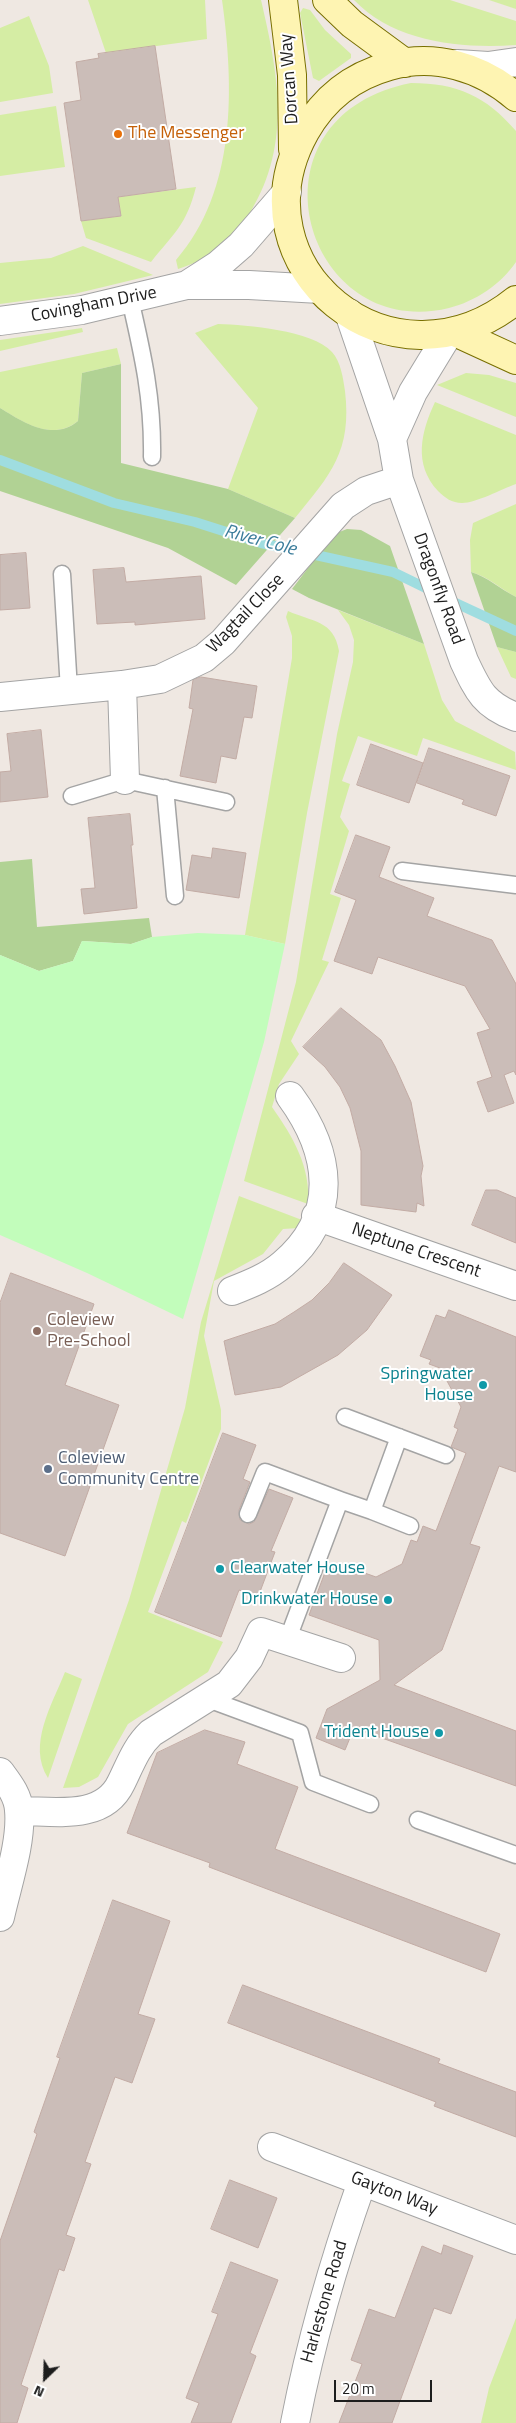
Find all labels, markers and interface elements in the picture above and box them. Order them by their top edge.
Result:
street label: Dorcan Way [276,33,304,125]
place label: The Messenger [128,123,244,145]
marker: The Messenger [112,128,124,140]
street label: Covingham Drive [29,282,159,328]
water label: River Cole [222,520,298,562]
street label: Dragonfly Road [408,530,468,648]
street label: Wagtail Close [203,570,289,658]
street label: Neptune Crescent [349,1219,483,1283]
place label: Coleview Pre-School [47,1310,131,1352]
marker: Coleview Pre-School [31,1325,43,1337]
place label: Springwater House [380,1364,473,1406]
marker: Springwater House [477,1379,489,1391]
place label: Coleview Community Centre [58,1448,199,1490]
marker: Coleview Community Centre [42,1463,54,1475]
place label: Clearwater House [230,1558,365,1580]
marker: Clearwater House [214,1563,226,1575]
place label: Drinkwater House [241,1589,378,1611]
marker: Drinkwater House [382,1594,394,1606]
place label: Trident House [324,1722,429,1744]
marker: Trident House [433,1727,445,1739]
street label: Gayton Way [347,2168,441,2220]
street label: Harlestone Road [297,2238,353,2366]
north arrow [20,2353,70,2403]
scale bar [336,2370,434,2402]
text: 20 m [342,2377,375,2400]
text: N [30,2381,47,2404]

